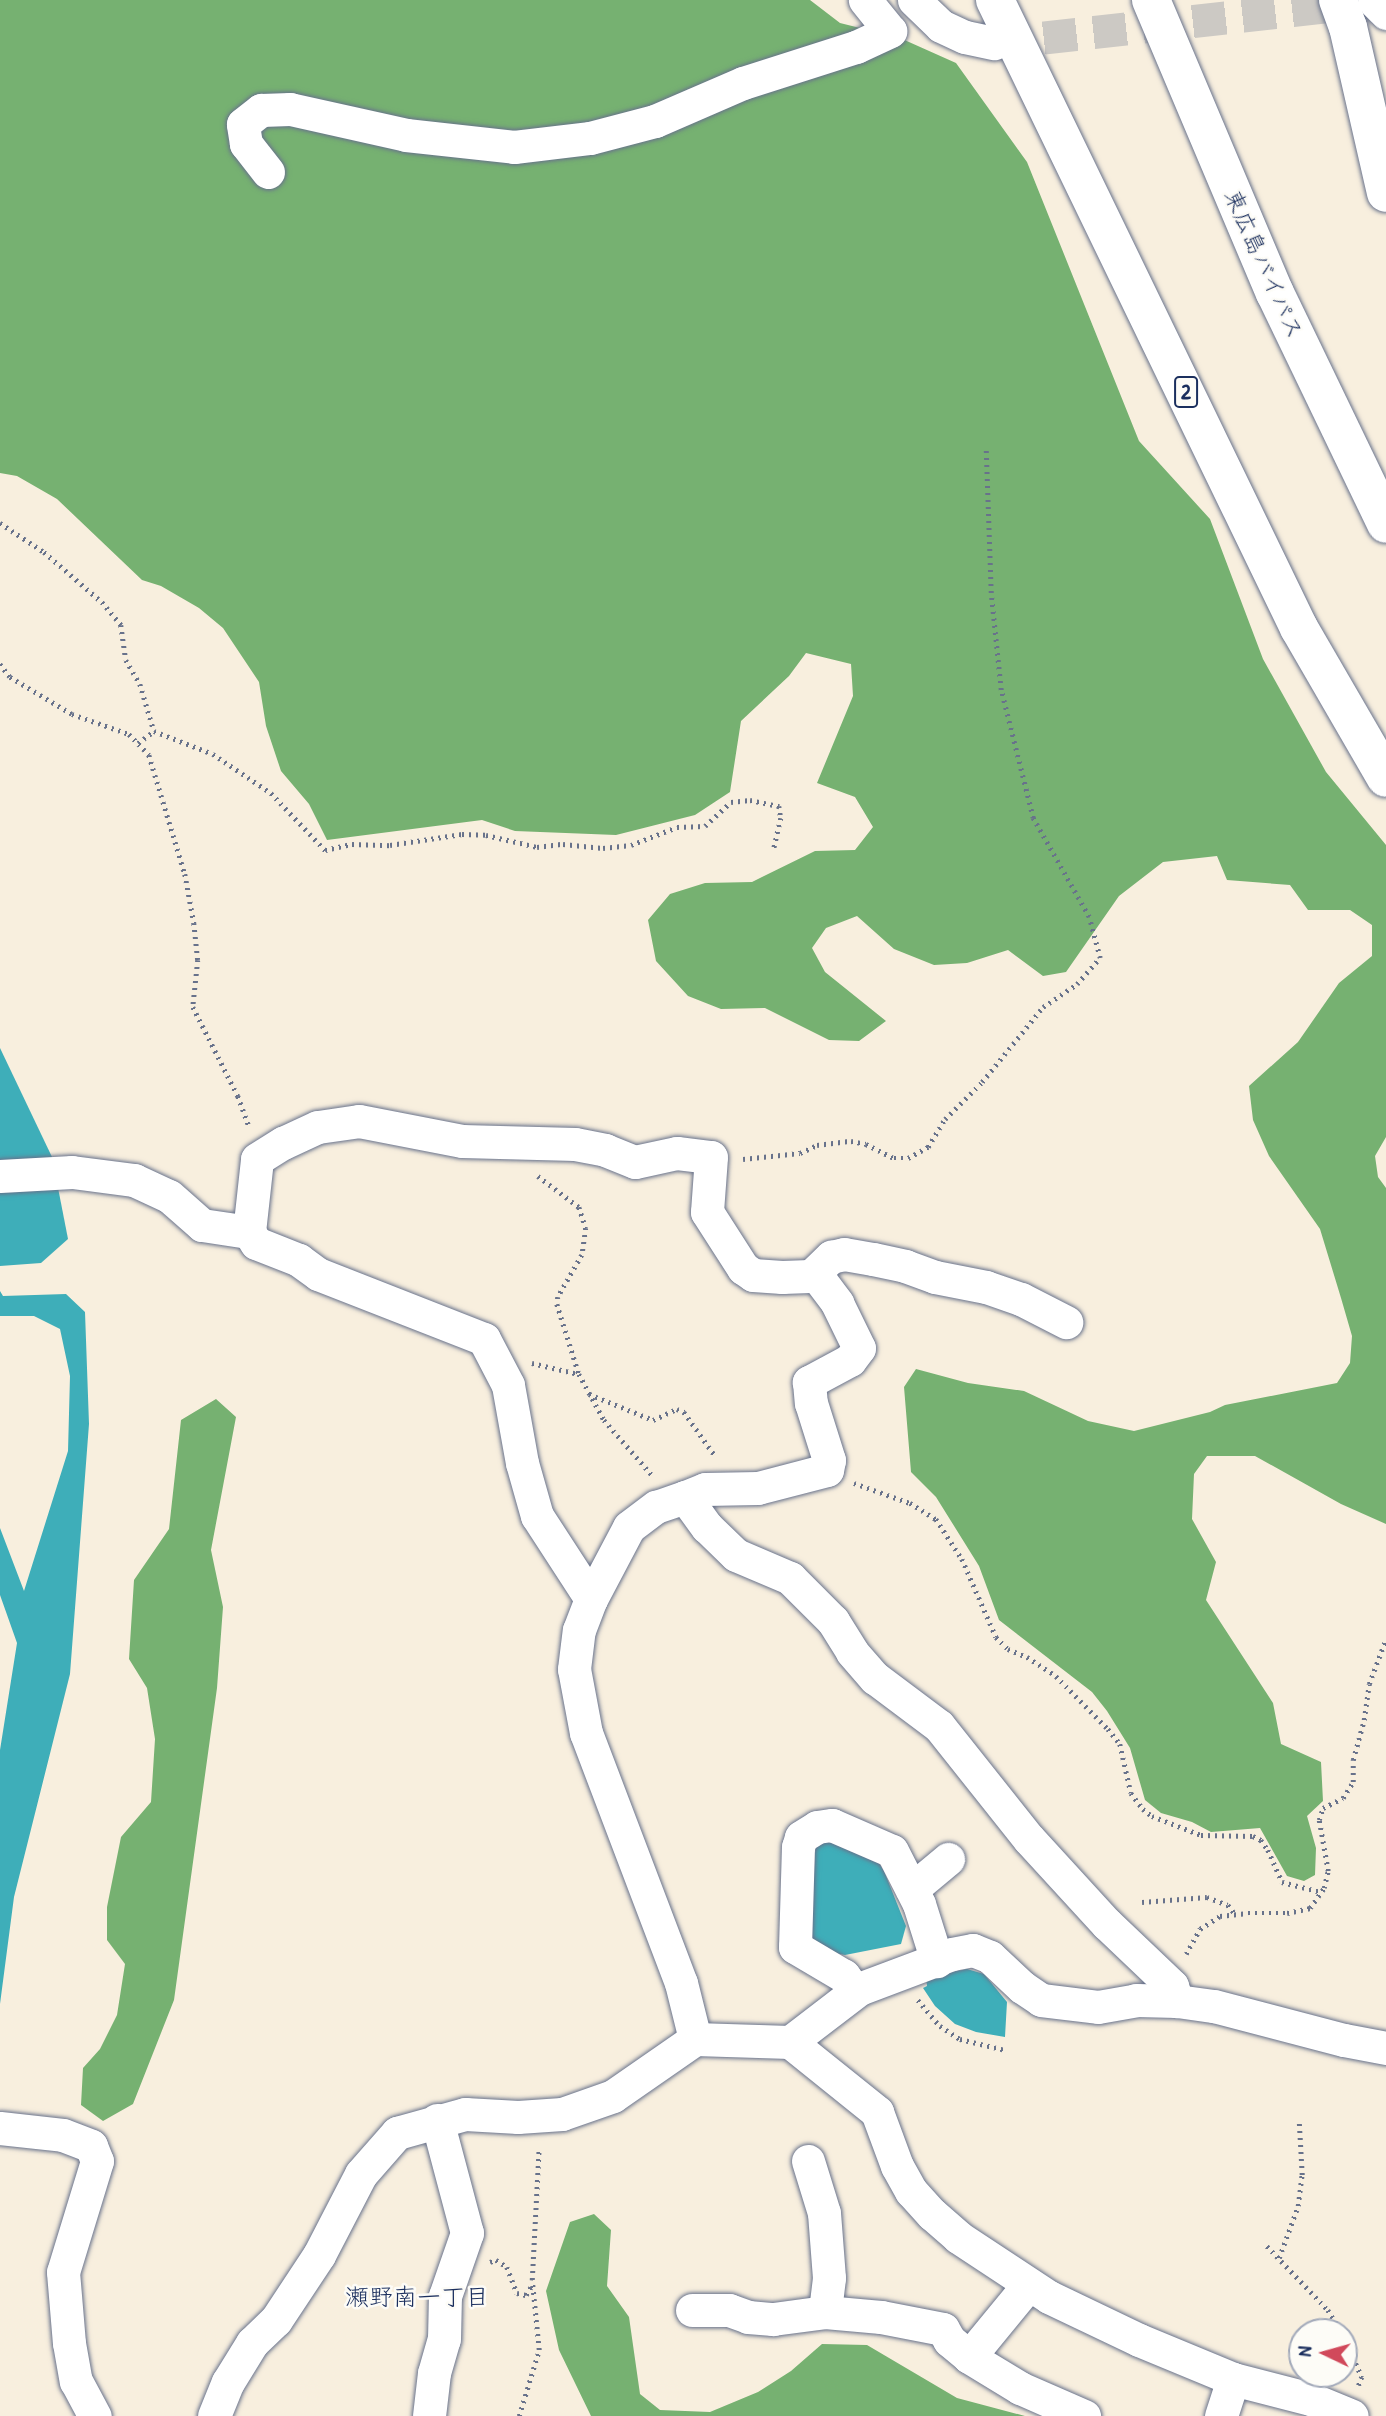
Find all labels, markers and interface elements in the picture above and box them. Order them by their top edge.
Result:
street label: 東広島バイパス [1219,185,1309,343]
road number: 2 [1174,374,1198,410]
district label: 瀬野南一丁目 [345,2283,489,2311]
north arrow [1288,2318,1358,2388]
text: N [1291,2345,1317,2358]

